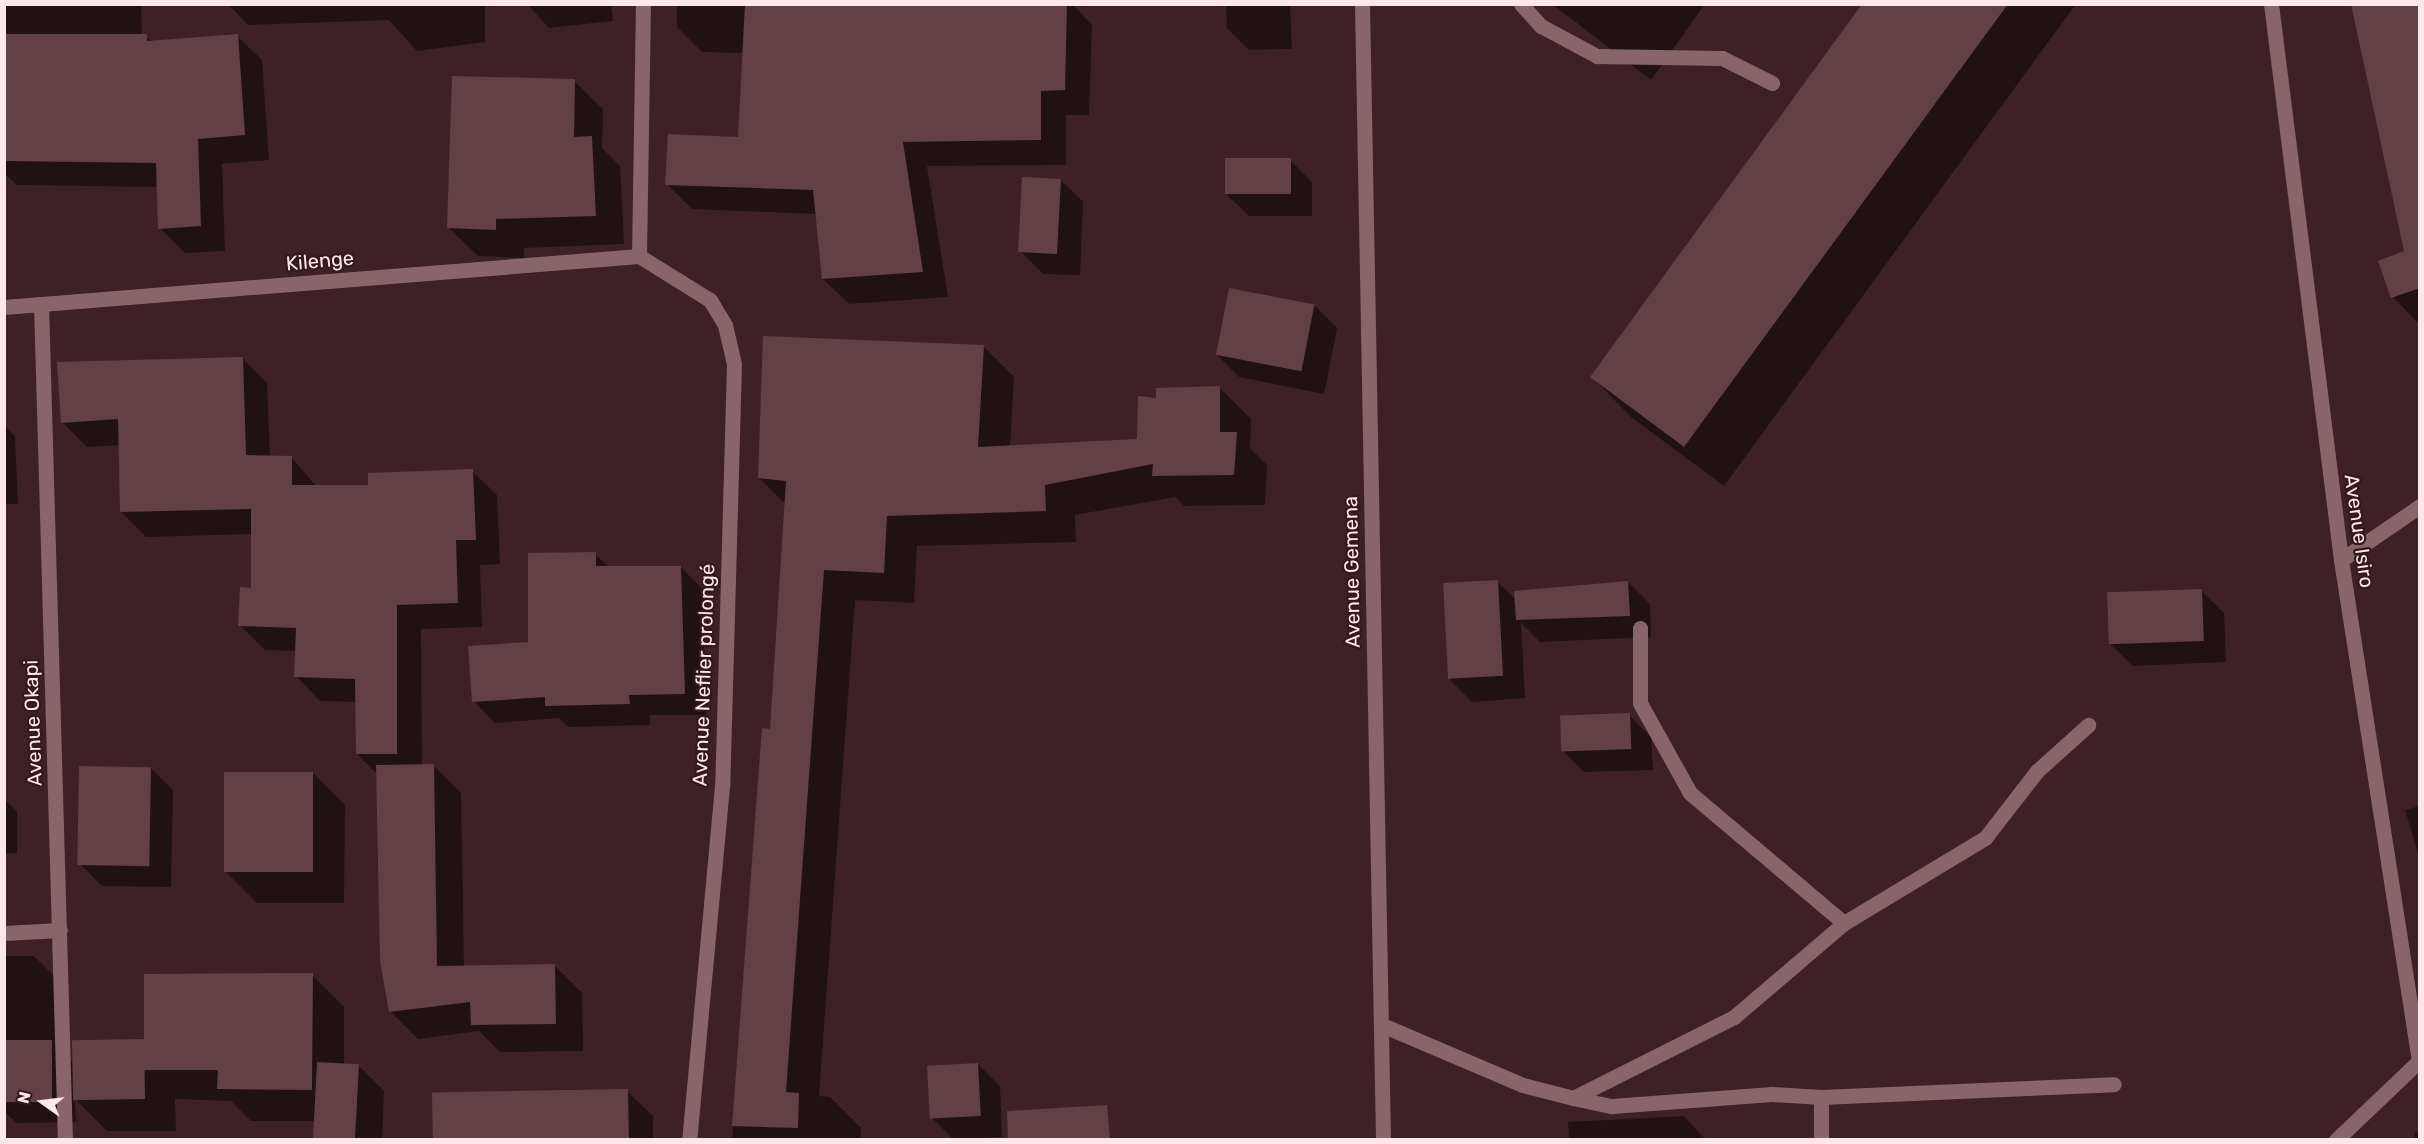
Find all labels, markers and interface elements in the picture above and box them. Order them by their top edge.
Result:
street label: Kilenge [285,246,355,276]
street label: Avenue Isiro [2339,473,2379,589]
street label: Avenue Gemena [1339,496,1365,648]
street label: Avenue Neflier prolongé [688,563,720,787]
street label: Avenue Okapi [19,659,47,787]
north arrow [12,1072,72,1132]
text: N [13,1090,35,1105]

